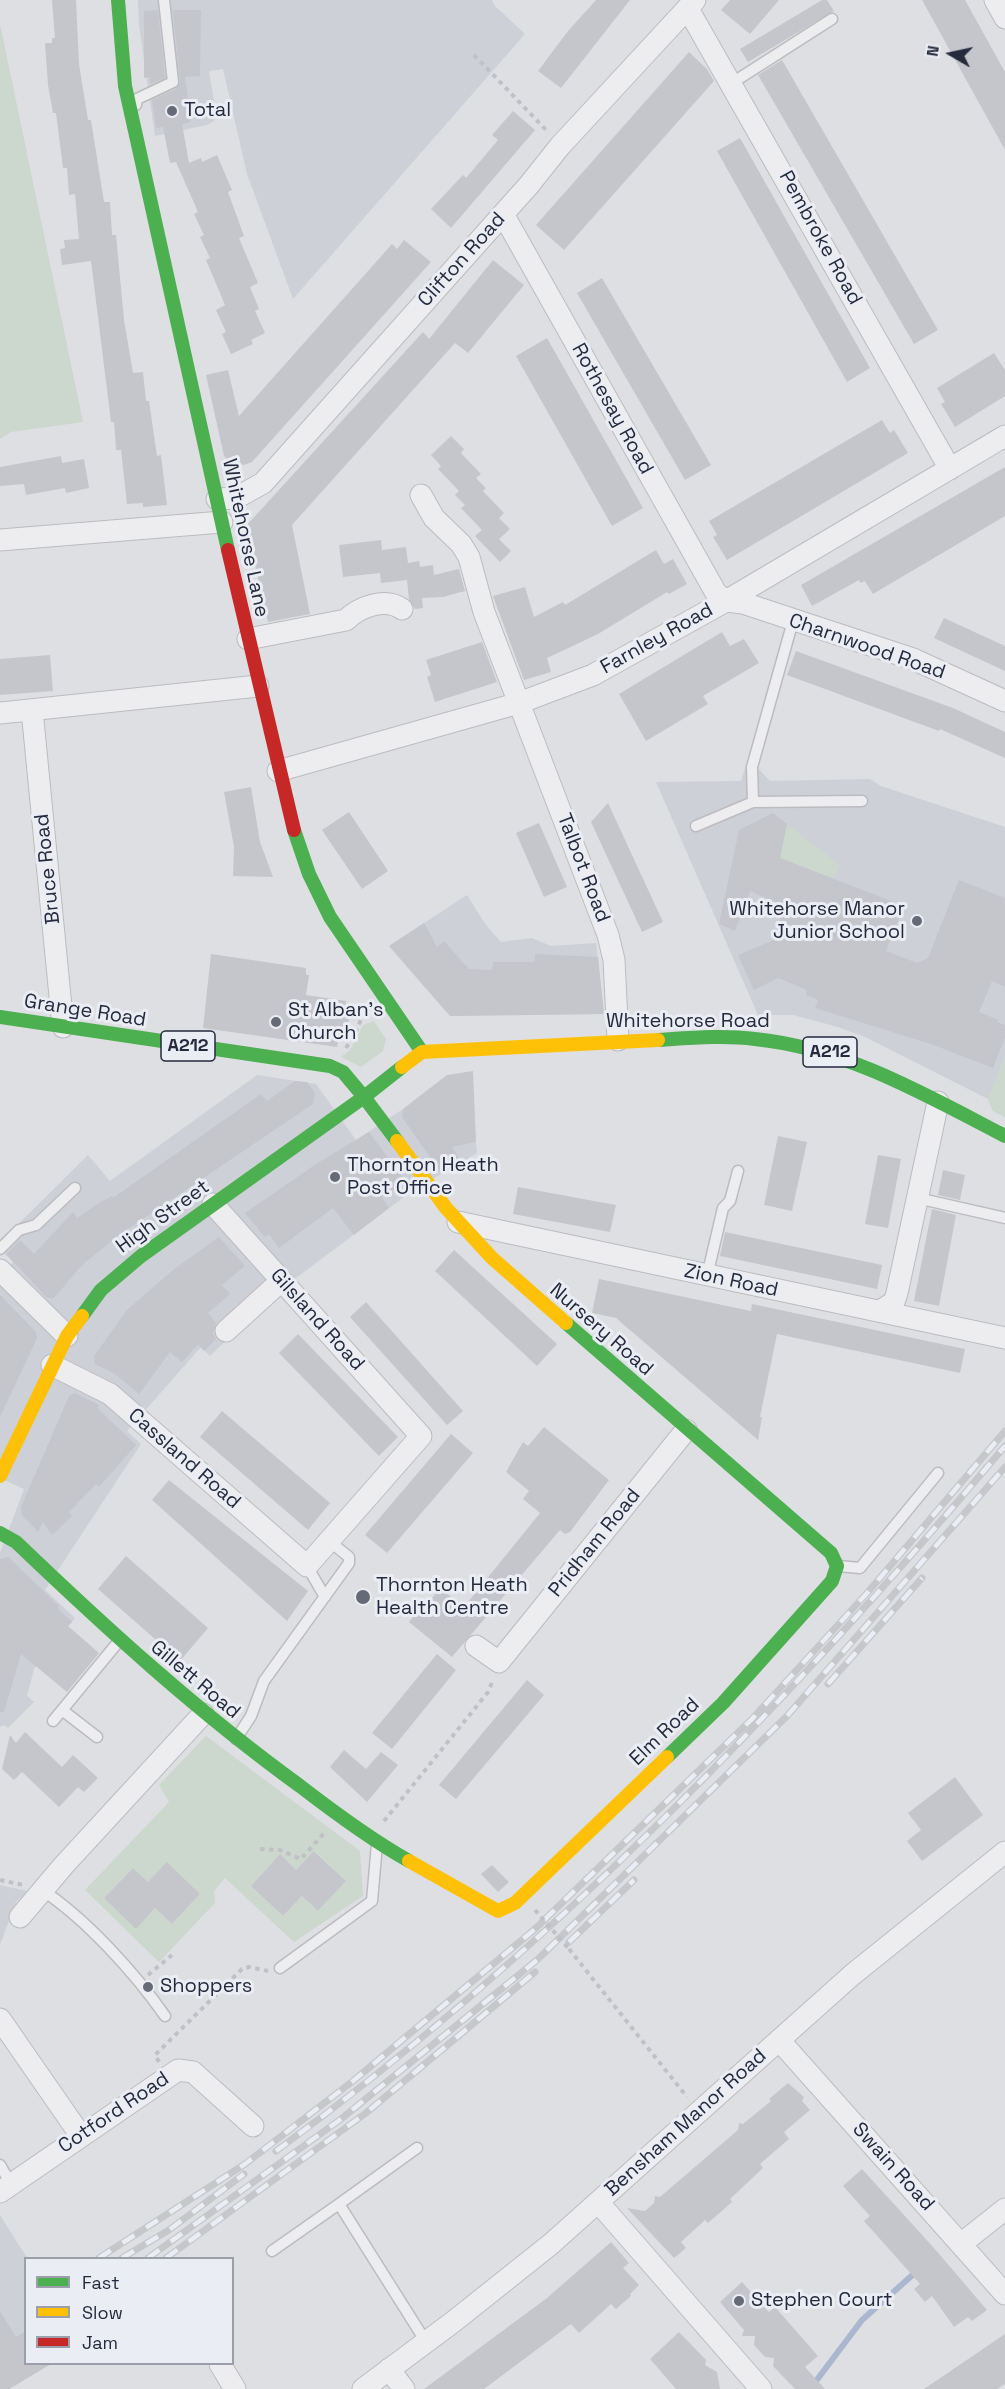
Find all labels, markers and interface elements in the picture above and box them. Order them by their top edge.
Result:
north arrow [921,24,981,84]
text: N [922,44,944,58]
place label: Total [184,99,231,123]
marker: Total [165,104,179,118]
street label: Pembroke Road [773,167,867,309]
street label: Clifton Road [413,208,511,312]
street label: Rothesay Road [566,339,658,479]
street label: Whitehorse Lane [216,457,274,619]
street label: Farnley Road [596,598,718,680]
street label: Charnwood Road [786,609,948,685]
street label: Talbot Road [551,810,615,926]
street label: Bruce Road [30,813,66,925]
place label: Whitehorse Manor Junior School [729,898,905,945]
marker: Whitehorse Manor Junior School [910,914,924,928]
street label: Grange Road [22,990,148,1032]
place label: St Alban's Church [288,999,384,1046]
street label: Whitehorse Road [606,1010,770,1034]
marker: St Alban's Church [269,1015,283,1029]
road number: A212 [161,1031,215,1061]
road number: A212 [803,1037,857,1067]
place label: Thornton Heath Post Office [347,1154,499,1201]
marker: Thornton Heath Post Office [328,1170,342,1184]
street label: High Street [112,1175,214,1259]
street label: Zion Road [682,1259,780,1303]
street label: Gilsland Road [265,1264,369,1376]
street label: Nursery Road [544,1279,658,1381]
street label: Cassland Road [123,1404,245,1514]
street label: Pridham Road [544,1484,646,1602]
place label: Thornton Heath Health Centre [376,1574,528,1621]
marker: Thornton Heath Health Centre [354,1588,372,1606]
street label: Gillett Road [145,1636,245,1724]
street label: Elm Road [625,1693,705,1771]
place label: Shoppers [160,1975,252,1999]
marker: Shoppers [141,1980,155,1994]
street label: Bensham Manor Road [600,2044,772,2202]
street label: Cotford Road [54,2067,174,2159]
street label: Swain Road [847,2118,939,2216]
legend [24,2257,234,2365]
text: Fast [82,2271,119,2294]
place label: Stephen Court [751,2289,892,2313]
marker: Stephen Court [732,2294,746,2308]
text: Slow [82,2301,123,2324]
text: Jam [82,2331,118,2354]

